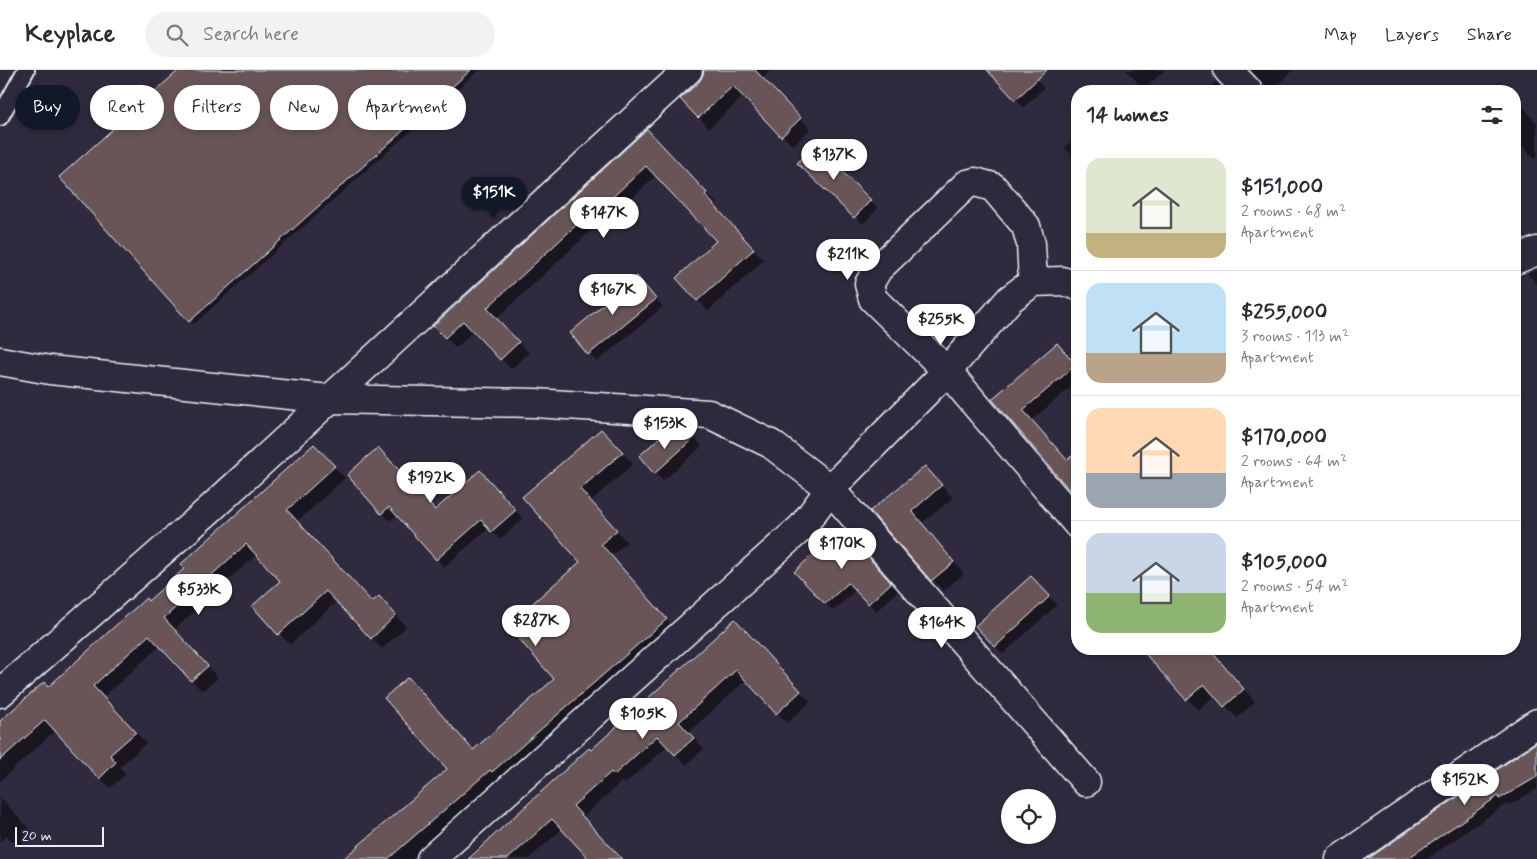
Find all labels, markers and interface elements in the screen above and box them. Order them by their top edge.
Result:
search box [145,12,495,57]
text: Keyplace [25,19,115,50]
icon: search [163,21,191,49]
text: Search here [203,22,299,47]
text: Map [1324,23,1357,47]
text: Layers [1385,23,1439,47]
text: Share [1467,23,1512,47]
chip: Buy [15,85,80,130]
chip: Rent [90,85,164,130]
chip: Filters [174,85,260,130]
chip: New [270,85,338,130]
chip: Apartment [348,85,466,130]
text: 14 homes [1086,101,1169,129]
icon: filters [1478,101,1506,129]
pin: $137K [799,138,869,181]
text: $137K [812,144,856,165]
text: $151,000 [1241,173,1323,201]
pin: $151K [459,176,529,219]
icon: home [1126,178,1186,238]
text: $151K [473,182,515,203]
pin: $147K [569,196,639,239]
text: 2 rooms · 68 m² [1241,201,1346,222]
text: $147K [581,202,627,223]
text: Apartment [1241,222,1314,243]
pin: $211K [813,238,883,281]
text: $211K [827,244,869,265]
pin: $167K [578,274,648,316]
text: $167K [590,279,636,300]
text: $255,000 [1241,298,1327,326]
icon: home [1126,303,1186,363]
pin: $255K [906,304,976,346]
text: $255K [918,309,964,330]
text: 3 rooms · 113 m² [1241,326,1349,347]
text: Apartment [1241,347,1314,368]
pin: $153K [630,408,700,450]
text: $153K [644,413,686,434]
text: $170,000 [1241,423,1327,451]
icon: home [1126,428,1186,488]
text: 2 rooms · 64 m² [1241,451,1347,472]
pin: $192K [396,462,466,504]
text: $192K [408,467,454,488]
text: Apartment [1241,472,1314,493]
pin: $170K [807,528,877,570]
text: $170K [819,533,865,554]
text: $105,000 [1241,548,1327,576]
icon: home [1126,553,1186,613]
pin: $533K [164,574,234,616]
text: 2 rooms · 54 m² [1241,576,1348,597]
text: $533K [177,579,221,600]
text: Apartment [1241,597,1314,618]
pin: $287K [501,604,571,647]
pin: $164K [907,606,977,649]
text: $287K [513,610,559,631]
text: $164K [919,612,965,633]
pin: $105K [608,698,678,740]
text: $105K [620,703,666,724]
pin: $152K [1430,764,1500,806]
text: $152K [1442,769,1488,790]
map controls [1001,789,1056,844]
button: locate [1001,789,1056,844]
scale bar [15,824,104,847]
text: 20 m [22,827,52,845]

